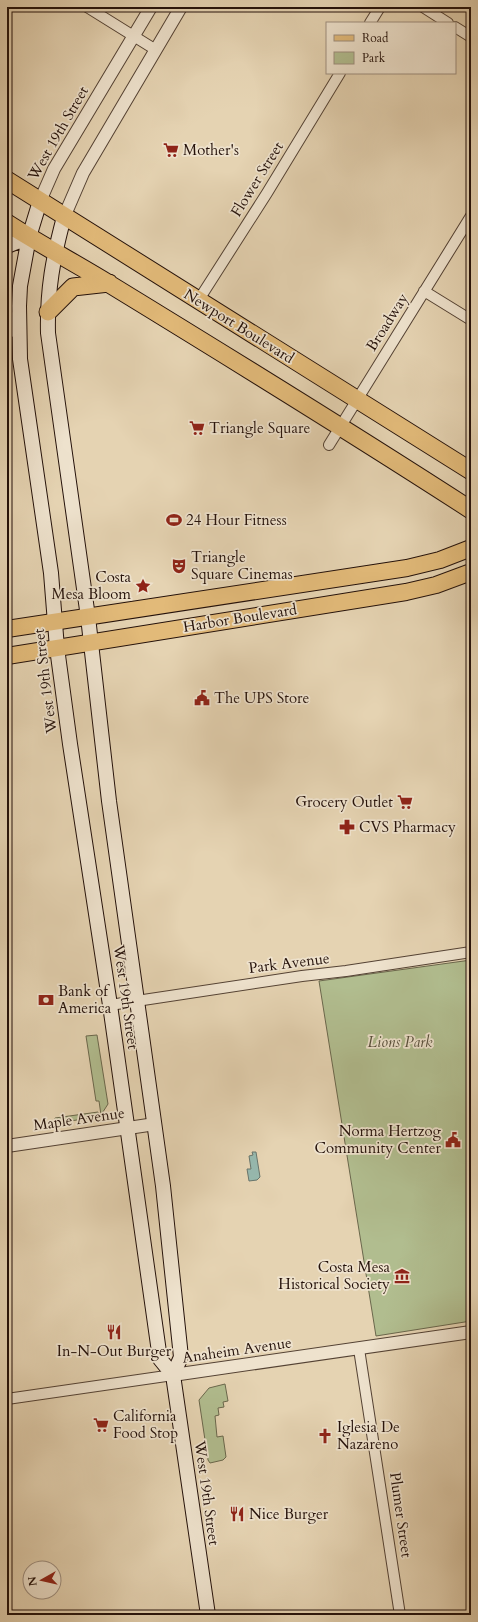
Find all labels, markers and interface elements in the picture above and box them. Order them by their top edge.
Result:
legend [326,22,456,74]
text: Road [362,30,389,46]
text: Park [362,50,386,66]
street label: West 19th Street [22,82,93,185]
street label: Flower Street [226,137,288,220]
place label: Mother's [183,140,239,160]
supermarket icon: Mother's [162,141,180,159]
street label: Newport Boulevard [180,284,298,368]
street label: Broadway [361,289,413,355]
place label: Triangle Square [209,418,310,438]
supermarket icon: Triangle Square [188,419,206,437]
place label: 24 Hour Fitness [186,510,287,530]
sports icon: 24 Hour Fitness [165,511,183,529]
place label: Triangle Square Cinemas [191,547,293,584]
theatre icon: Triangle Square Cinemas [170,557,188,575]
place label: Costa Mesa Bloom [52,567,132,604]
place icon: Costa Mesa Bloom [134,577,152,595]
street label: Harbor Boulevard [182,599,298,637]
street label: West 19th Street [29,627,61,736]
place label: The UPS Store [214,688,310,708]
public building icon: The UPS Store [193,689,211,707]
place label: Grocery Outlet [295,792,393,812]
supermarket icon: Grocery Outlet [396,793,414,811]
place label: CVS Pharmacy [359,817,456,837]
pharmacy icon: CVS Pharmacy [338,818,356,836]
street label: West 19th Street [109,942,143,1051]
street label: Park Avenue [247,948,331,978]
place label: Bank of America [58,981,112,1018]
bank icon: Bank of America [37,991,55,1009]
park label: Lions Park [367,1032,433,1052]
street label: Maple Avenue [32,1103,126,1135]
place label: Norma Hertzog Community Center [315,1121,442,1158]
public building icon: Norma Hertzog Community Center [444,1131,462,1149]
place label: Costa Mesa Historical Society [278,1257,391,1294]
museum icon: Costa Mesa Historical Society [393,1267,411,1285]
restaurant icon: In-N-Out Burger [105,1323,123,1341]
street label: Anaheim Avenue [181,1332,293,1368]
place label: In-N-Out Burger [57,1341,172,1361]
place label: California Food Stop [113,1406,178,1443]
supermarket icon: California Food Stop [92,1416,110,1434]
place label: Iglesia De Nazareno [337,1417,400,1454]
church icon: Iglesia De Nazareno [316,1427,334,1445]
street label: West 19th Street [190,1438,224,1547]
street label: Plumer Street [385,1471,417,1559]
place label: Nice Burger [249,1504,329,1524]
restaurant icon: Nice Burger [228,1505,246,1523]
north arrow [22,1560,62,1600]
text: N [24,1575,41,1587]

